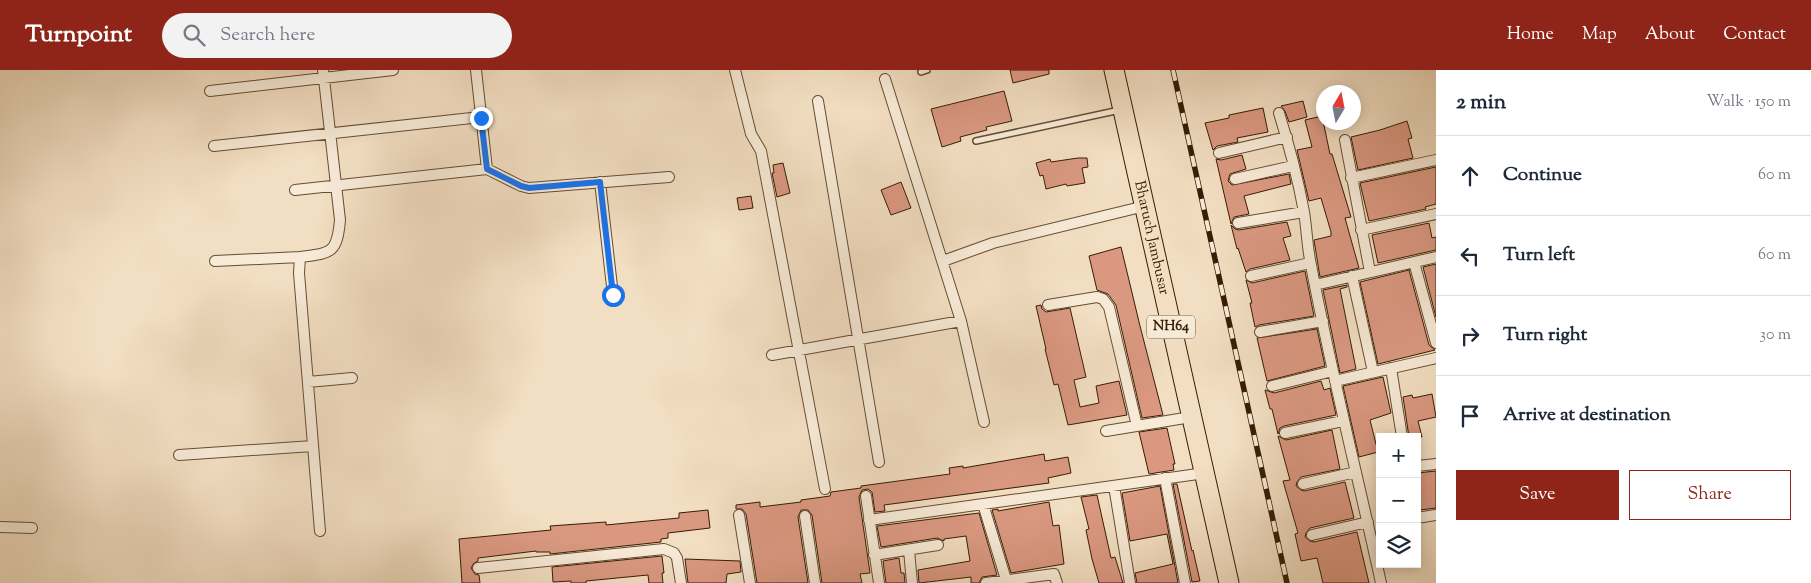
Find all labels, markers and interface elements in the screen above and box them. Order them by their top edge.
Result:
search box [162,13,512,58]
text: Turnpoint [25,18,132,52]
icon: search [180,21,208,49]
text: Search here [220,22,315,49]
text: Home [1507,22,1554,48]
text: Map [1582,22,1617,48]
text: About [1645,22,1695,48]
text: Contact [1723,22,1786,48]
north arrow [1316,85,1361,130]
text: 2 min [1456,88,1506,118]
text: Walk · 150 m [1707,91,1791,114]
route end [470,107,493,130]
icon: ahead [1456,162,1484,190]
text: Continue [1503,162,1582,189]
text: 60 m [1758,164,1791,187]
street label: Bharuch Jambusar [1129,179,1175,297]
icon: left [1456,242,1484,270]
text: Turn left [1503,242,1575,269]
text: 60 m [1758,244,1791,267]
route start [602,284,625,307]
road number: NH64 [1147,316,1195,338]
icon: right [1456,322,1484,350]
text: Turn right [1503,322,1587,349]
text: 30 m [1760,324,1791,347]
icon: arrive [1456,402,1484,430]
text: Arrive at destination [1503,402,1671,429]
map controls [1376,433,1421,568]
button: + [1376,433,1421,478]
button: Save [1456,470,1619,520]
button: Share [1629,470,1791,520]
button: − [1376,478,1421,523]
button: layers [1376,523,1421,568]

